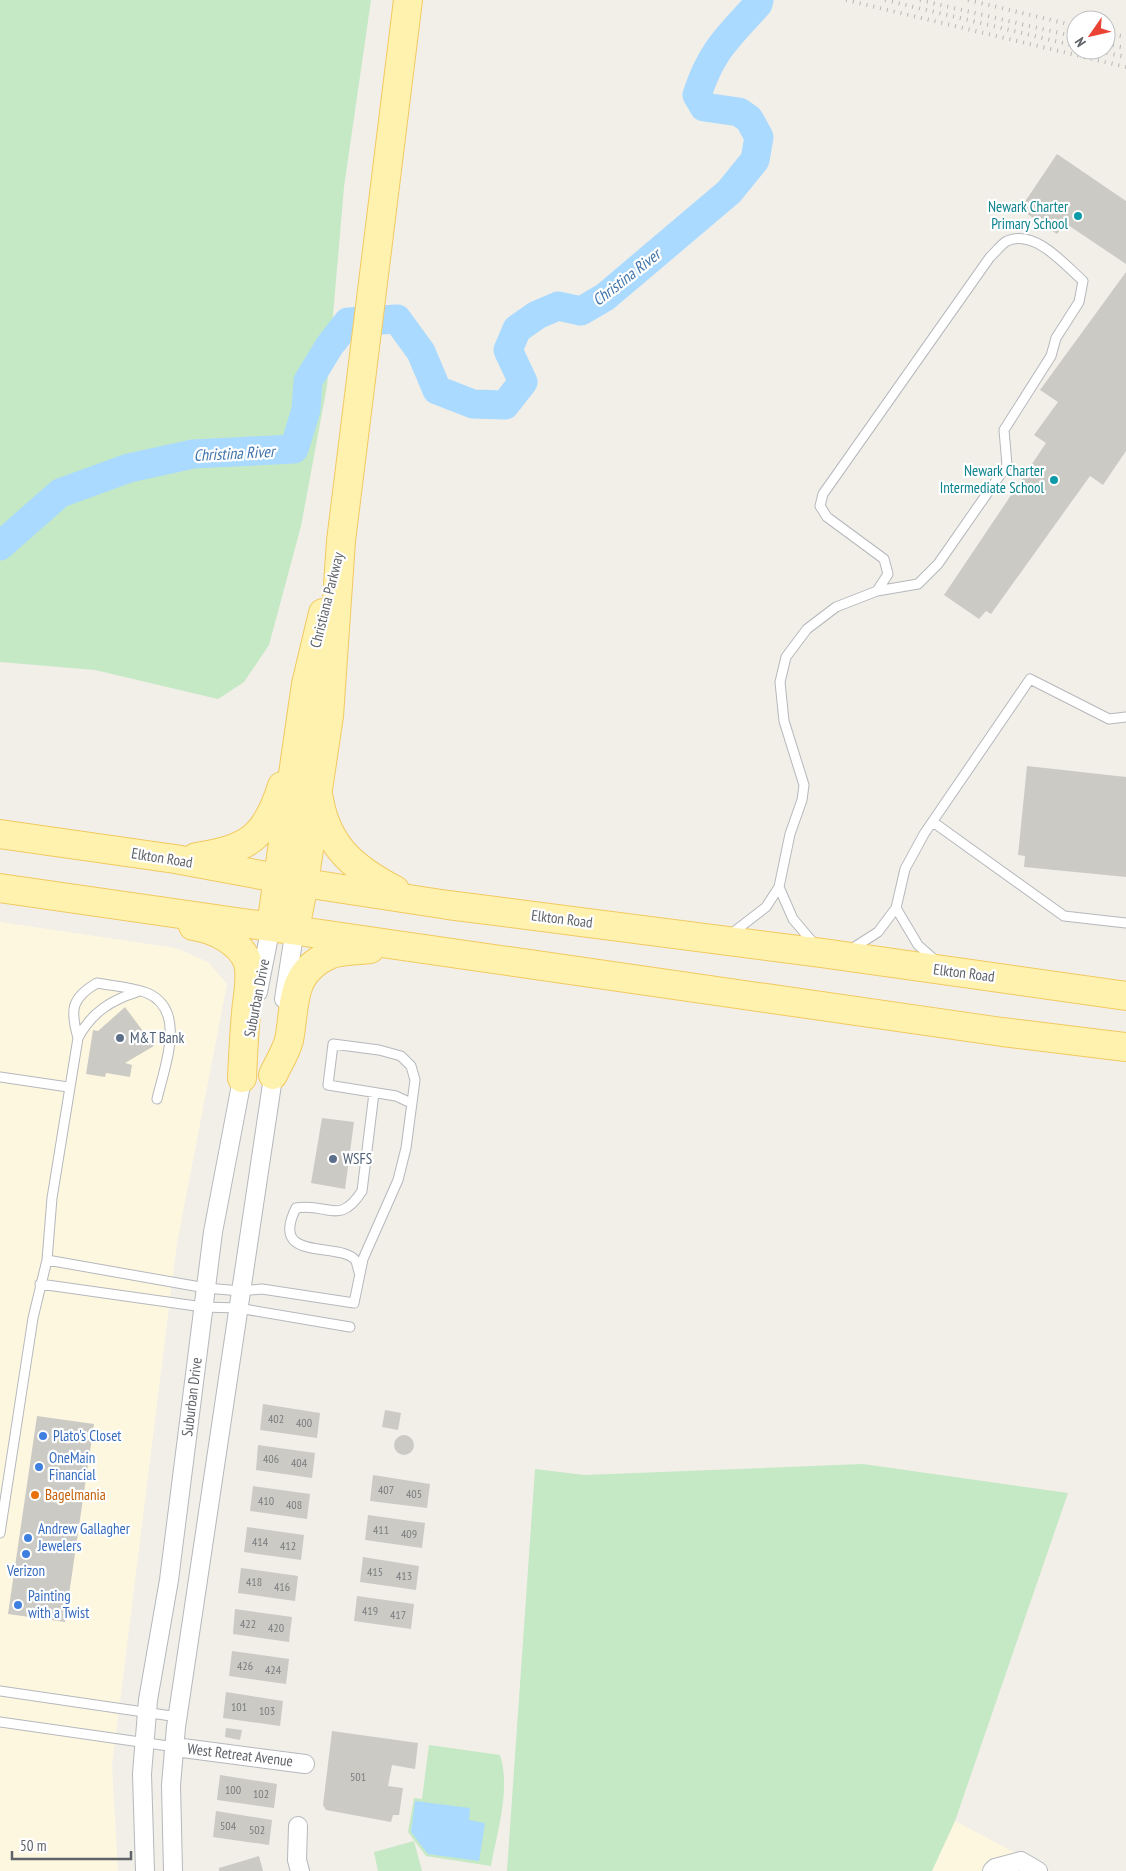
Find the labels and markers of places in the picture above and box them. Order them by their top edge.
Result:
place label: Newark Charter Primary School [988,197,1069,233]
marker: Newark Charter Primary School [1072,210,1084,222]
place label: Newark Charter Intermediate School [940,461,1045,497]
marker: Newark Charter Intermediate School [1048,474,1060,486]
place label: M&T Bank [130,1028,184,1047]
marker: M&T Bank [114,1032,126,1044]
place label: WSFS [343,1149,372,1168]
marker: WSFS [327,1153,339,1165]
place label: Plato's Closet [53,1426,121,1445]
marker: Plato's Closet [37,1430,49,1442]
place label: OneMain Financial [49,1448,96,1484]
marker: OneMain Financial [33,1461,45,1473]
place label: Bagelmania [45,1485,106,1504]
marker: Bagelmania [29,1489,41,1501]
place label: Andrew Gallagher Jewelers [37,1519,131,1555]
marker: Andrew Gallagher Jewelers [22,1532,34,1544]
marker: Verizon [20,1548,32,1560]
place label: Verizon [6,1561,45,1580]
place label: Painting with a Twist [28,1586,89,1622]
marker: Painting with a Twist [12,1599,24,1611]

